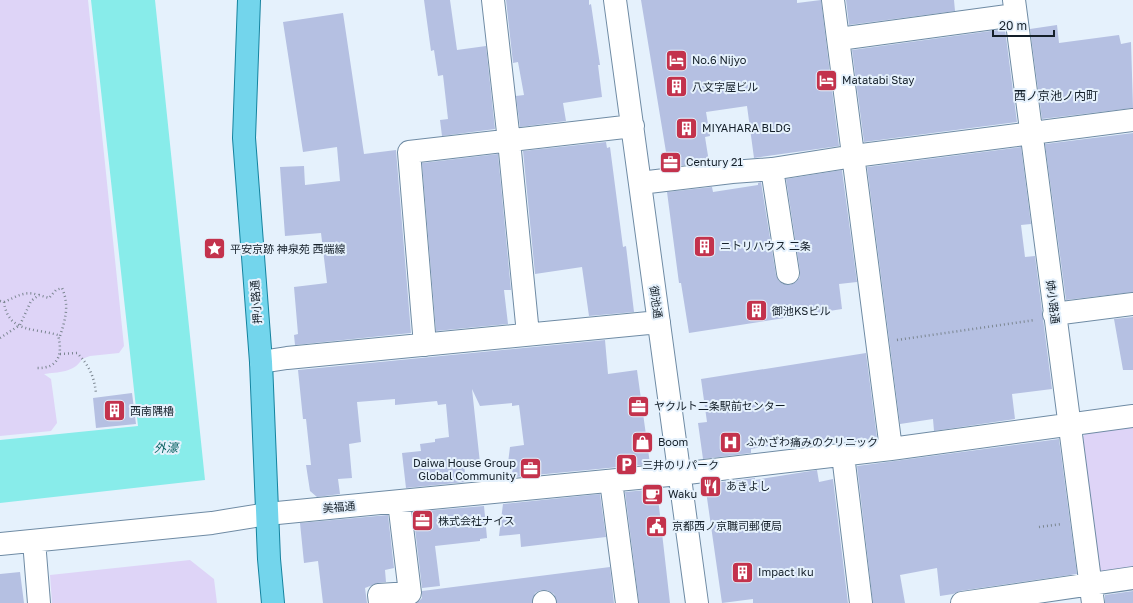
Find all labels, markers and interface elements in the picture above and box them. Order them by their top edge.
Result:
scale bar [993,12,1054,38]
text: 20 m [999,18,1027,33]
hotel icon: No.6 Nijyo [663,47,689,73]
place label: No.6 Nijyo [692,53,747,66]
hotel icon: Matatabi Stay [814,67,840,93]
place label: Matatabi Stay [842,73,915,86]
building icon: 八文字屋ビル [664,74,690,100]
place label: 八文字屋ビル [692,80,758,93]
district label: 西ノ京池ノ内町 [1014,88,1098,103]
building icon: MIYAHARA BLDG [673,115,699,141]
place label: MIYAHARA BLDG [702,121,791,134]
office icon: Century 21 [658,149,684,175]
place label: Century 21 [686,155,743,168]
building icon: ニトリハウス 二条 [691,233,717,259]
place icon: 平安京跡 神泉苑 西端線 [202,236,228,262]
place label: ニトリハウス 二条 [720,239,811,252]
place label: 平安京跡 神泉苑 西端線 [230,242,346,255]
street label: 姉小路通 [1044,279,1063,325]
street label: 押小路通 [247,280,264,324]
street label: 御池通 [648,284,665,319]
building icon: 御池KSビル [744,298,770,324]
place label: 御池KSビル [771,304,830,317]
office icon: ヤクルト二条駅前センター [626,393,652,419]
building icon: 西南隅櫓 [101,398,127,424]
place label: ヤクルト二条駅前センター [654,399,786,412]
place label: 西南隅櫓 [130,404,174,417]
shop icon: Boom [630,429,656,455]
hospital icon: ふかざわ痛みのクリニック [717,429,743,455]
place label: Boom [658,435,688,448]
place label: ふかざわ痛みのクリニック [746,435,878,448]
water label: 外濠 [154,440,180,455]
parking icon: 三井のリパーク [614,452,640,478]
place label: Daiwa House Group Global Community [413,456,516,482]
office icon: Daiwa House Group Global Community [518,456,544,482]
place label: 三井のリパーク [642,458,719,471]
restaurant icon: あきよし [698,473,724,499]
place label: あきよし [726,479,770,492]
cafe icon: Waku [639,481,665,507]
place label: Waku [668,487,697,500]
street label: 美福通 [322,499,356,514]
office icon: 株式会社ナイス [410,508,436,534]
public building icon: 京都西ノ京職司郵便局 [644,513,670,539]
place label: 株式会社ナイス [438,514,515,527]
place label: 京都西ノ京職司郵便局 [672,519,782,532]
building icon: Impact Iku [729,559,755,585]
place label: Impact Iku [758,565,814,578]

